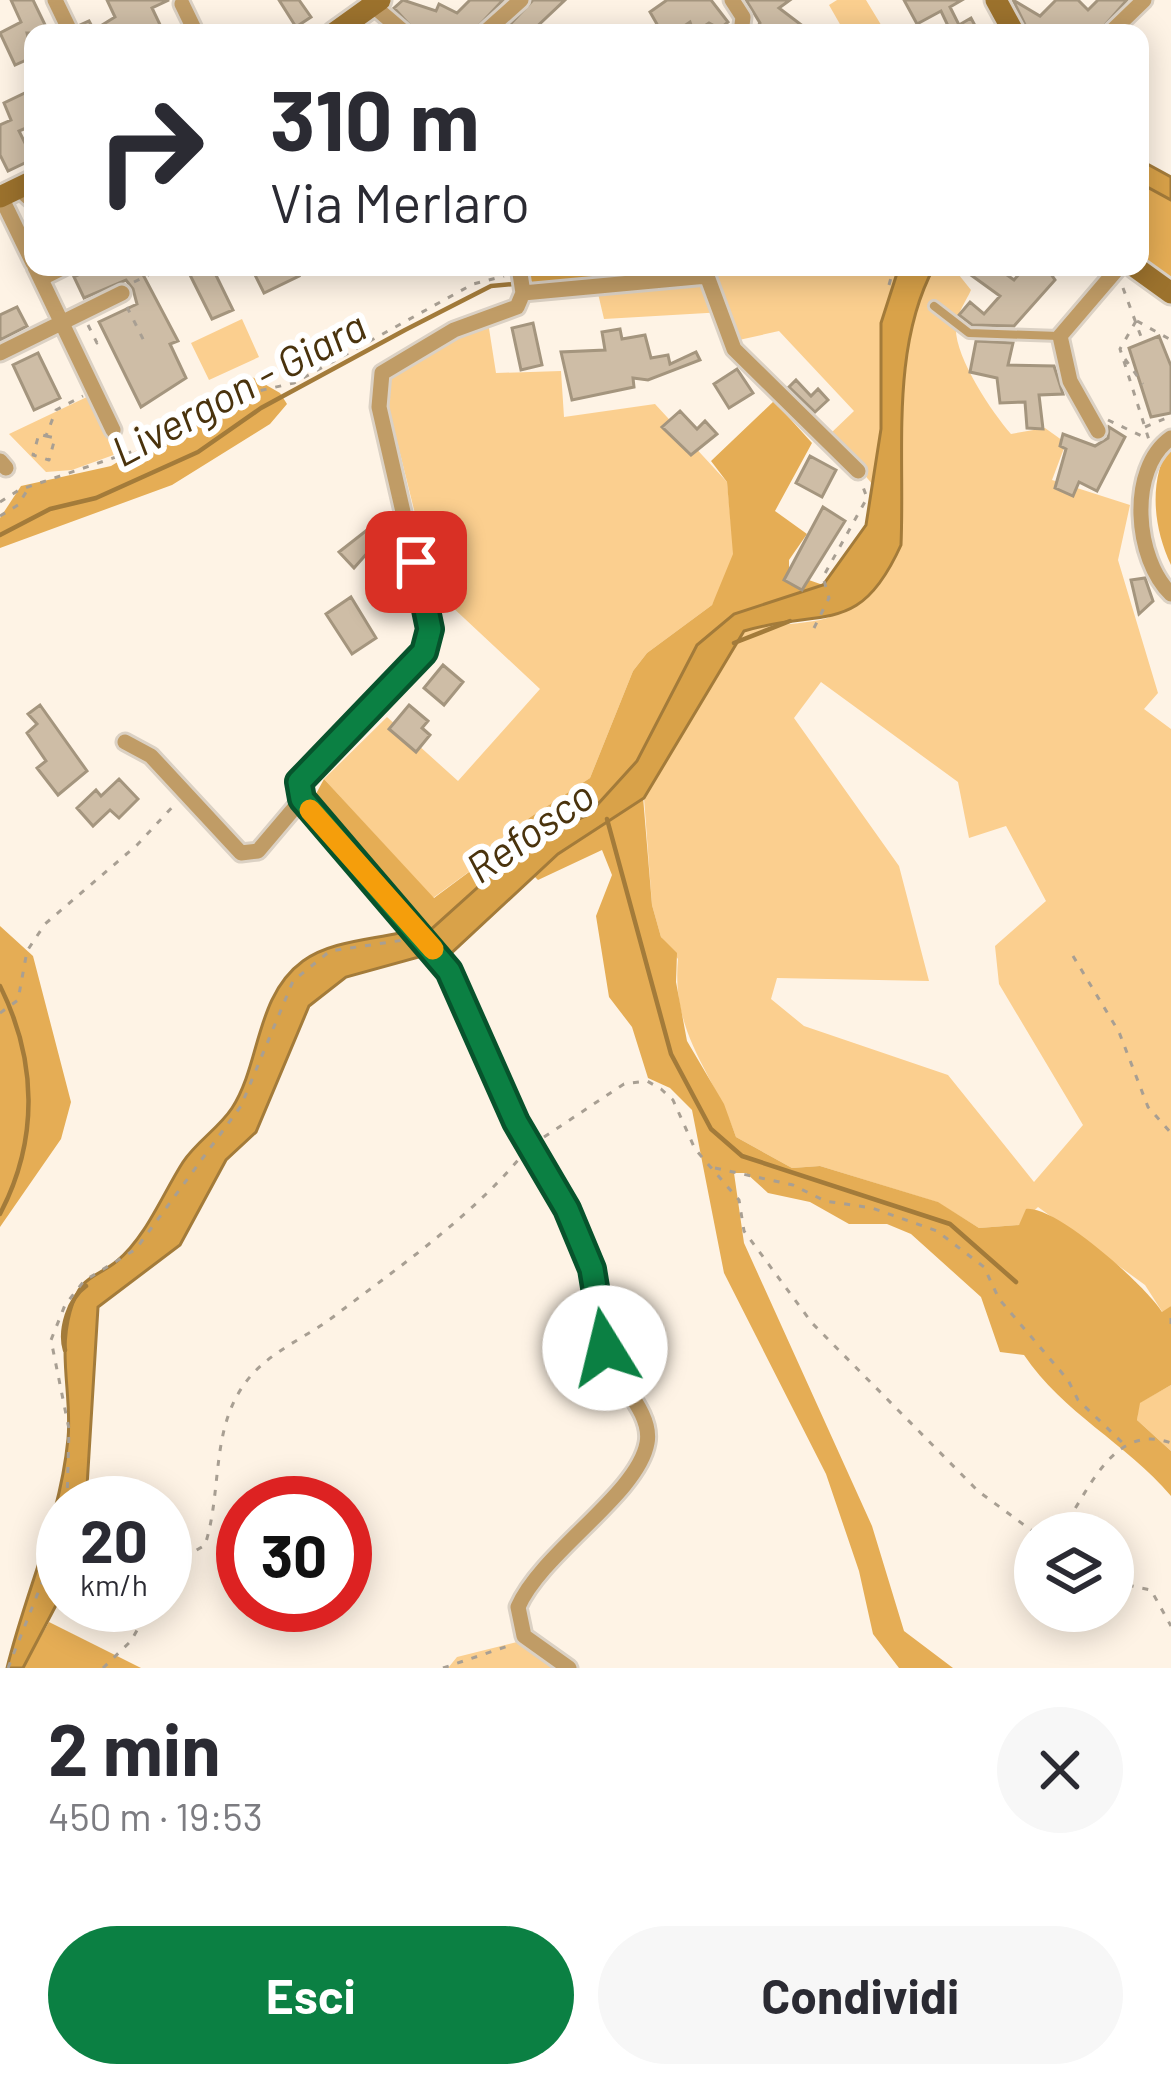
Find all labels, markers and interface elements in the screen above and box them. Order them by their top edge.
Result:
text: 310 m [270,67,480,168]
icon: right [72,72,228,228]
text: Via Merlaro [270,169,530,234]
water label: Livergon - Giara [102,299,374,476]
pin [365,511,467,613]
icon: arrive [383,529,449,595]
water label: Refosco [456,768,602,892]
position arrow [542,1285,668,1411]
speed limit sign: 30 [216,1476,372,1632]
text: 20 [80,1503,148,1575]
map controls [1014,1512,1134,1632]
button: layers [1014,1512,1134,1632]
text: km/h [80,1566,148,1602]
text: 2 min [48,1704,221,1790]
button: close [997,1707,1123,1833]
text: 450 m · 19:53 [48,1792,263,1839]
button: Esci [48,1926,574,2064]
button: Condividi [598,1926,1123,2064]

